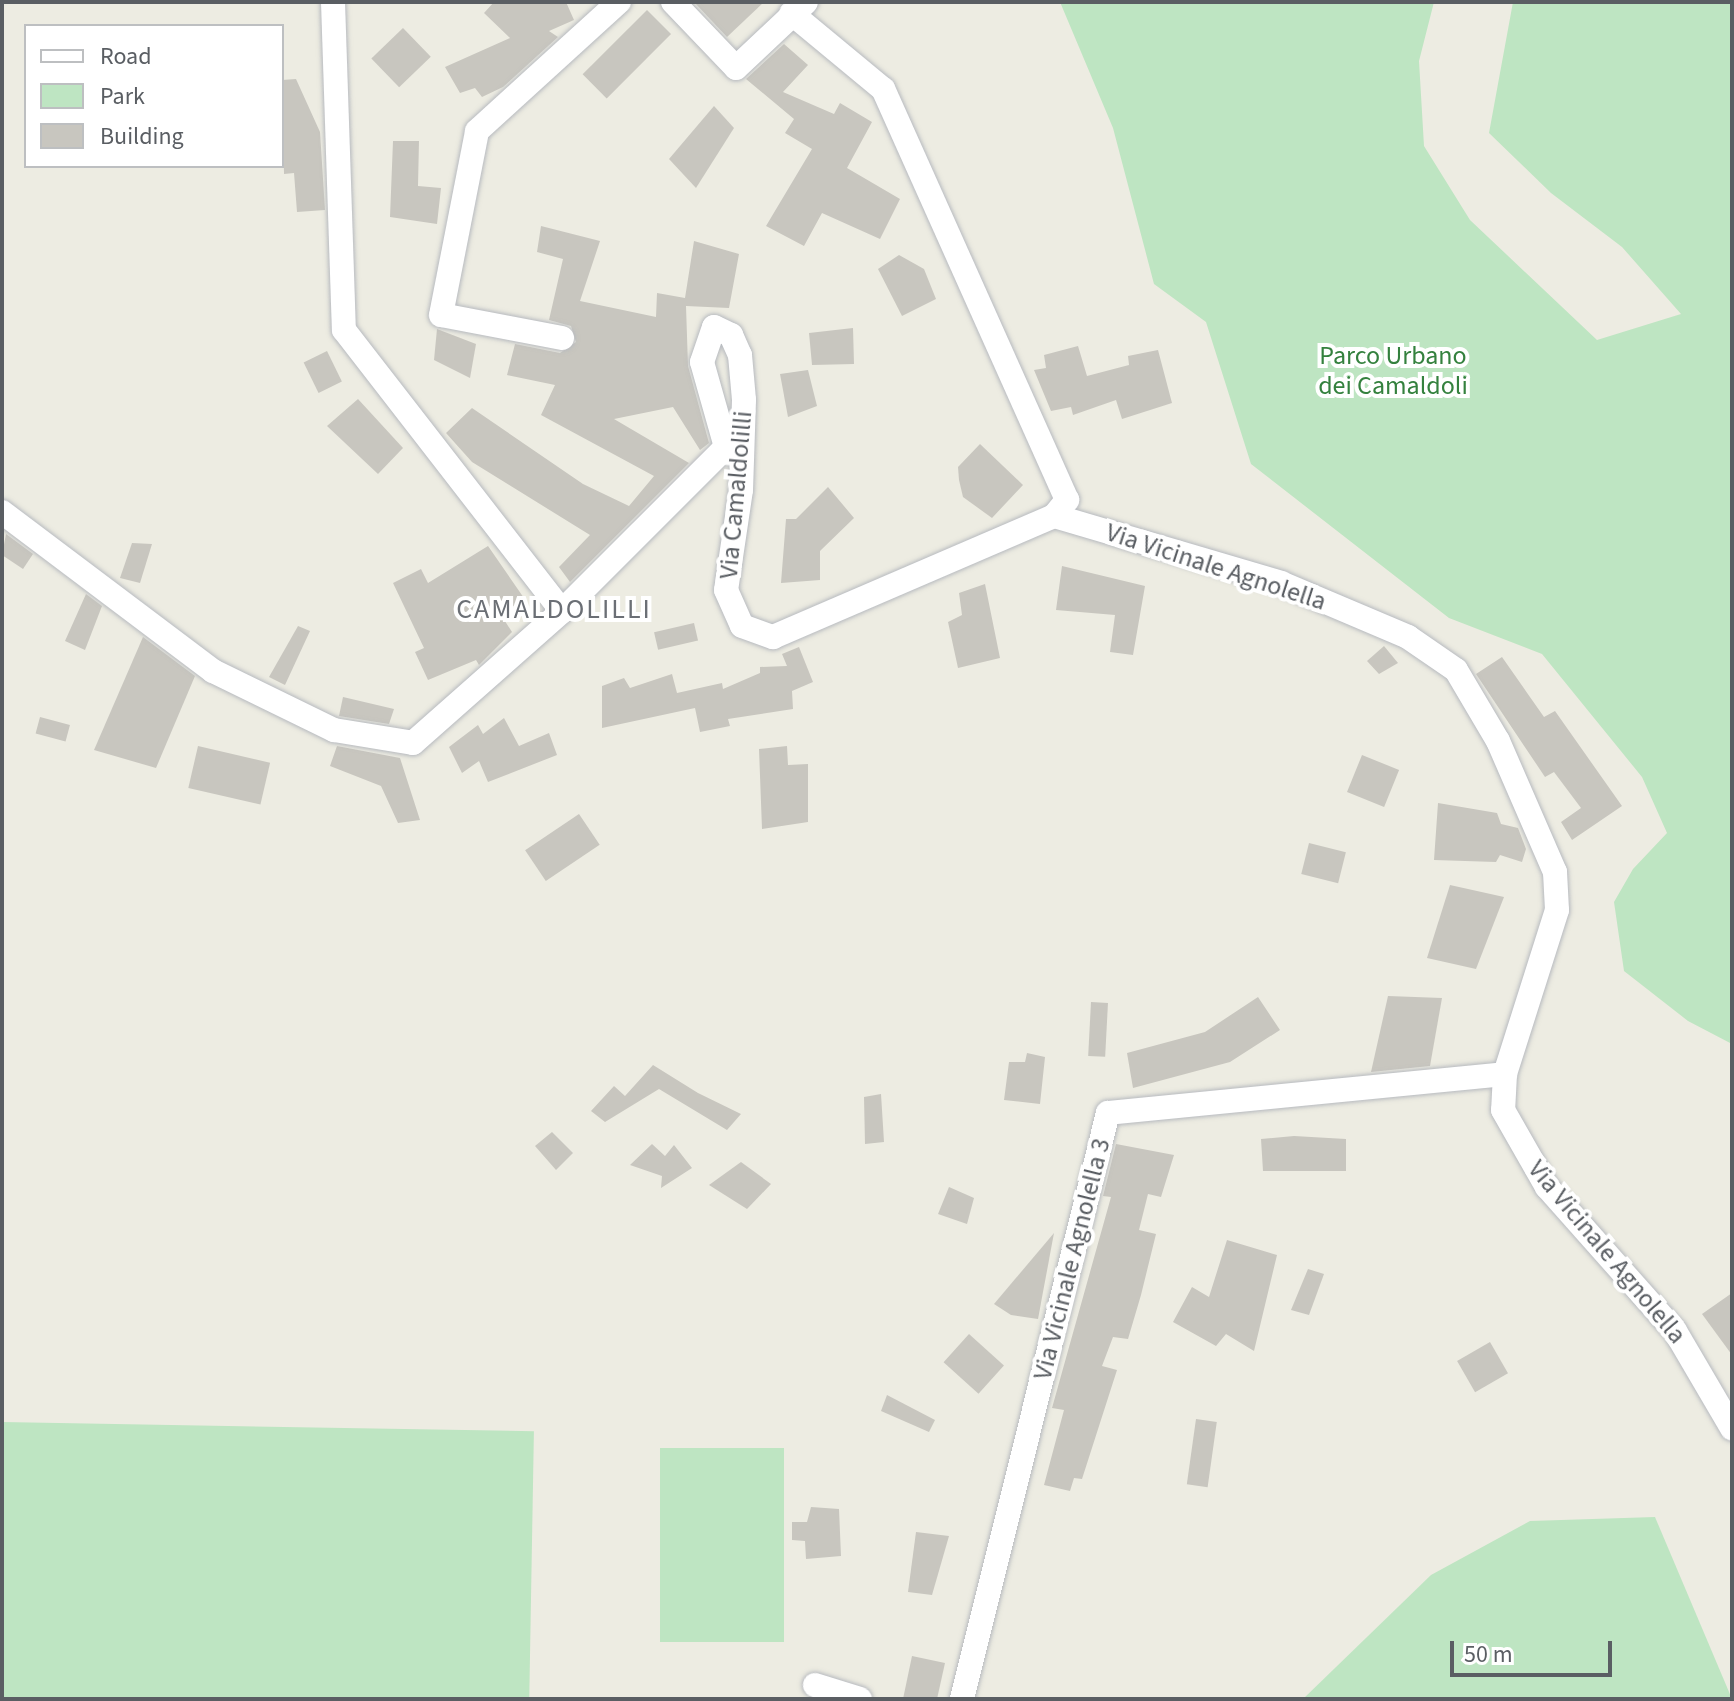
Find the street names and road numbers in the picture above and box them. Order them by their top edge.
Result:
street label: Via Camaldolilli [713,410,759,580]
street label: Via Vicinale Agnolella [1102,517,1330,617]
street label: Via Vicinale Agnolella 3 [1027,1135,1117,1383]
street label: Via Vicinale Agnolella [1521,1154,1693,1350]

